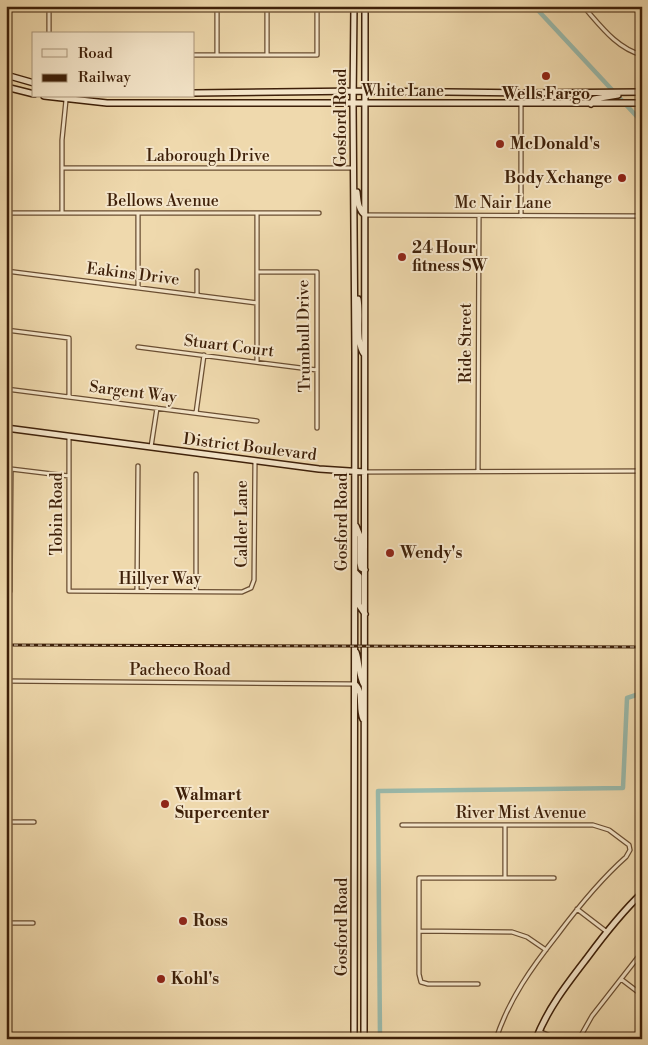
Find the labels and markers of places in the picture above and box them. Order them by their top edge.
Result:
marker: Wells Fargo [540,70,552,82]
place label: Wells Fargo [501,84,590,104]
place label: McDonald's [510,134,600,154]
marker: McDonald's [494,138,506,150]
place label: Body Xchange [504,168,612,188]
marker: Body Xchange [616,172,628,184]
place label: 24 Hour fitness SW [412,238,488,276]
marker: 24 Hour fitness SW [396,251,408,263]
place label: Wendy's [399,543,462,563]
marker: Wendy's [384,547,396,559]
place label: Walmart Supercenter [174,785,270,823]
marker: Walmart Supercenter [159,798,171,810]
place label: Ross [193,911,228,931]
marker: Ross [177,915,189,927]
place label: Kohl's [171,969,219,989]
marker: Kohl's [155,973,167,985]

